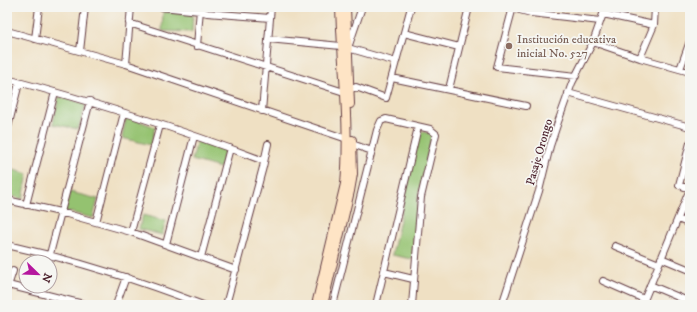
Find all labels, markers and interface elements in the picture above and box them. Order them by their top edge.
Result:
place label: Institución educativa inicial No. 527 [517,32,617,61]
marker: Institución educativa inicial No. 527 [504,41,514,51]
street label: Pasaje Orongo [523,117,556,187]
north arrow [18,254,58,294]
text: N [38,271,54,284]

